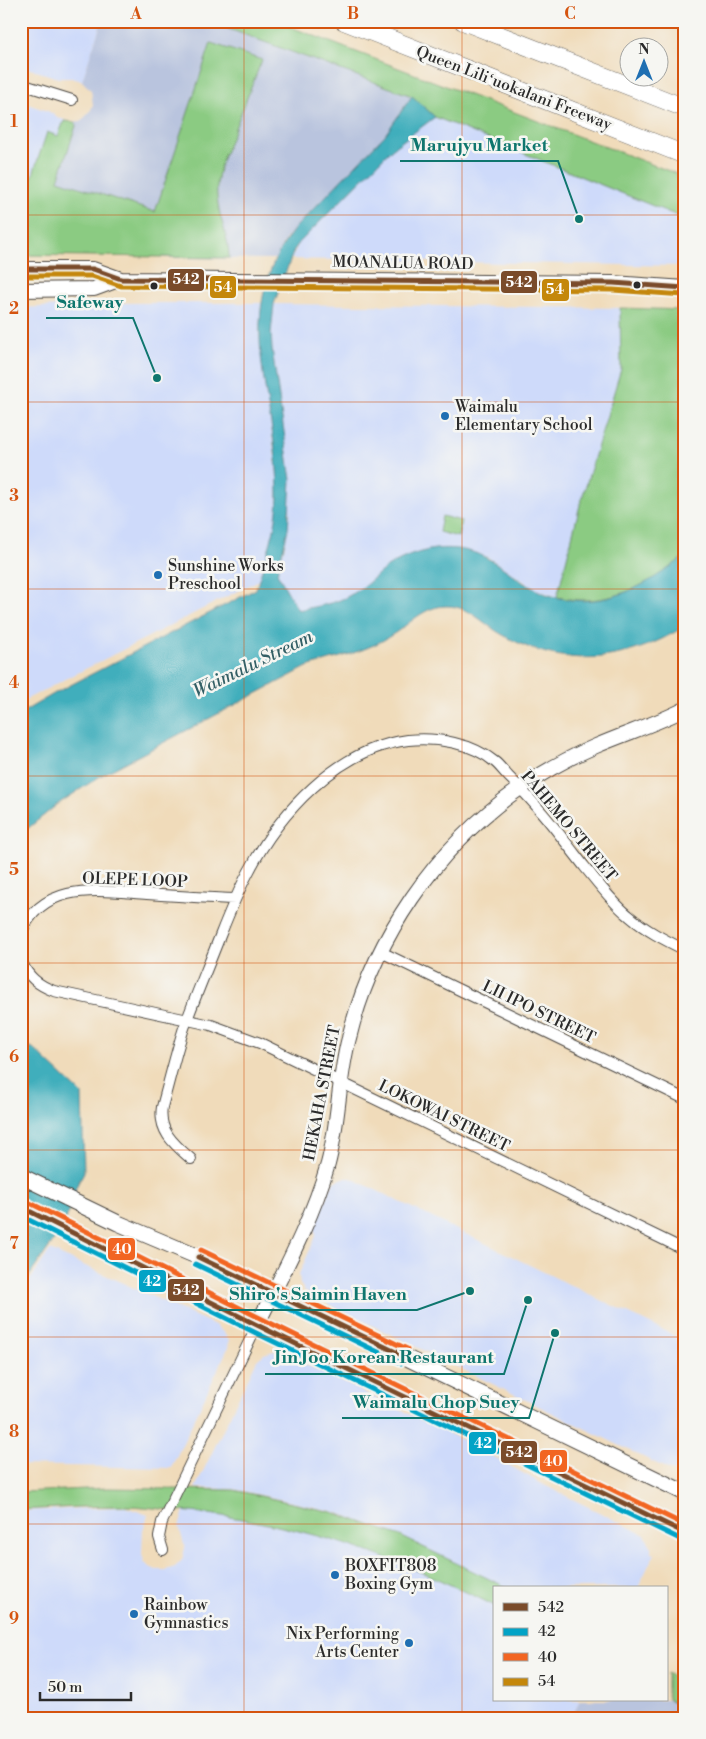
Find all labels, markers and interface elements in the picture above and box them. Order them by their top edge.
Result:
text: A [129,4,142,24]
text: B [347,4,359,24]
text: C [564,4,576,24]
north arrow [618,38,668,88]
street label: Queen Liliʻuokalani Freeway [413,41,615,135]
text: N [638,41,650,59]
text: 1 [10,112,18,132]
callout: Marujyu Market [400,128,558,161]
text: Marujyu Market [410,134,548,157]
street label: MOANALUA ROAD [332,252,474,274]
line badge: 542 [167,268,205,292]
line badge: 542 [500,270,538,294]
text: 542 [172,271,200,289]
text: 542 [505,274,533,292]
line badge: 54 [209,275,237,299]
line badge: 54 [541,278,570,302]
text: 54 [214,279,232,297]
unlabelled marker [632,280,642,290]
unlabelled marker [149,281,159,291]
text: 54 [546,281,564,299]
callout: Safeway [46,285,133,318]
text: Safeway [57,291,124,314]
text: 2 [9,299,19,319]
place label: Waimalu Elementary School [454,397,593,435]
marker: Waimalu Elementary School [439,410,451,422]
text: 3 [9,486,19,506]
place label: Sunshine Works Preschool [168,556,284,594]
marker: Sunshine Works Preschool [152,569,164,581]
water label: Waimalu Stream [189,625,317,703]
text: 4 [9,673,20,693]
street label: PAHEMO STREET [517,766,621,886]
text: 5 [9,860,19,880]
street label: OLEPE LOOP [82,868,188,892]
street label: LII IPO STREET [479,976,599,1048]
street label: HEKAHA STREET [299,1024,345,1162]
text: 6 [9,1047,19,1067]
street label: LOKOWAI STREET [375,1076,513,1156]
text: 7 [9,1234,19,1254]
line badge: 40 [107,1237,136,1261]
text: 40 [112,1241,132,1259]
line badge: 42 [138,1269,167,1293]
text: 42 [143,1273,161,1291]
callout: Shiro's Saimin Haven [219,1277,417,1310]
line badge: 542 [167,1278,205,1302]
text: 542 [172,1282,200,1300]
text: Shiro's Saimin Haven [229,1283,407,1306]
callout: Jin Joo Korean Restaurant [265,1341,504,1374]
text: Jin Joo Korean Restaurant [271,1346,494,1369]
callout: Waimalu Chop Suey [342,1385,529,1418]
text: Waimalu Chop Suey [351,1391,521,1414]
text: 8 [9,1422,19,1442]
line badge: 42 [468,1431,497,1455]
text: 42 [474,1435,492,1453]
line badge: 542 [500,1440,538,1464]
text: 542 [505,1444,533,1462]
line badge: 40 [539,1449,568,1473]
text: 40 [543,1453,563,1471]
place label: BOXFIT808 Boxing Gym [344,1556,437,1594]
marker: BOXFIT808 Boxing Gym [329,1569,341,1581]
legend [493,1586,668,1702]
place label: Rainbow Gymnastics [144,1595,228,1633]
text: 542 [538,1598,564,1617]
marker: Rainbow Gymnastics [128,1608,140,1620]
text: 9 [9,1609,19,1629]
text: 42 [538,1622,555,1641]
place label: Nix Performing Arts Center [286,1624,400,1662]
marker: Nix Performing Arts Center [403,1637,415,1649]
text: 40 [538,1648,557,1667]
scale bar [40,1669,131,1701]
text: 54 [538,1672,556,1691]
text: 50 m [48,1678,82,1697]

